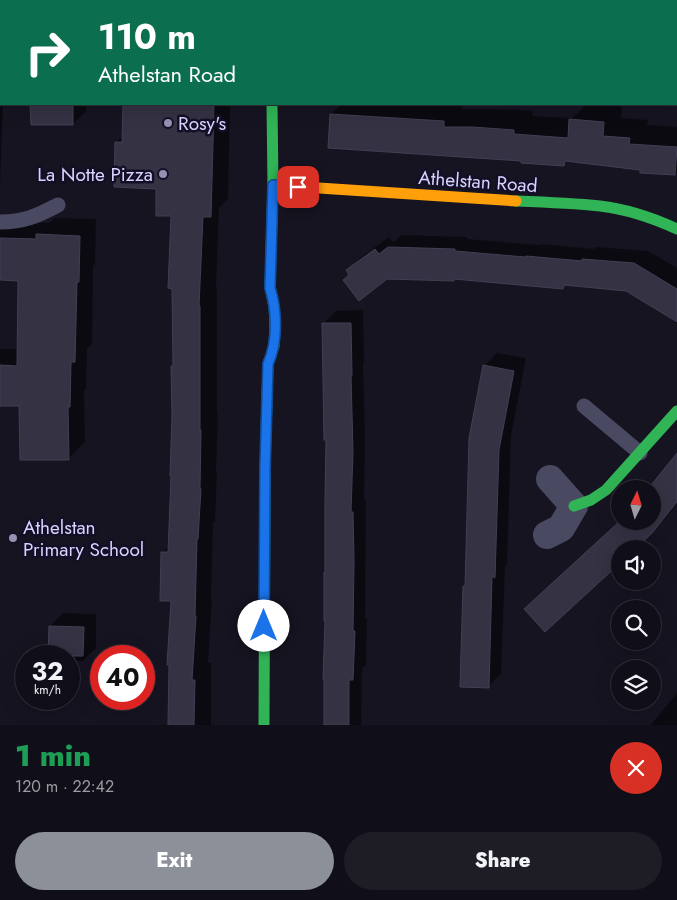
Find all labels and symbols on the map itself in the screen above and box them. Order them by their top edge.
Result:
place label: Rosy's [178,110,226,137]
marker: Rosy's [162,117,174,129]
place label: La Notte Pizza [37,161,153,188]
street label: Athelstan Road [418,164,538,199]
pin [277,166,319,208]
marker: La Notte Pizza [157,168,169,180]
north arrow [611,480,661,530]
place label: Athelstan Primary School [23,514,144,563]
marker: Athelstan Primary School [7,532,19,544]
position arrow [237,599,289,651]
speed limit sign: 40 [90,645,155,710]

